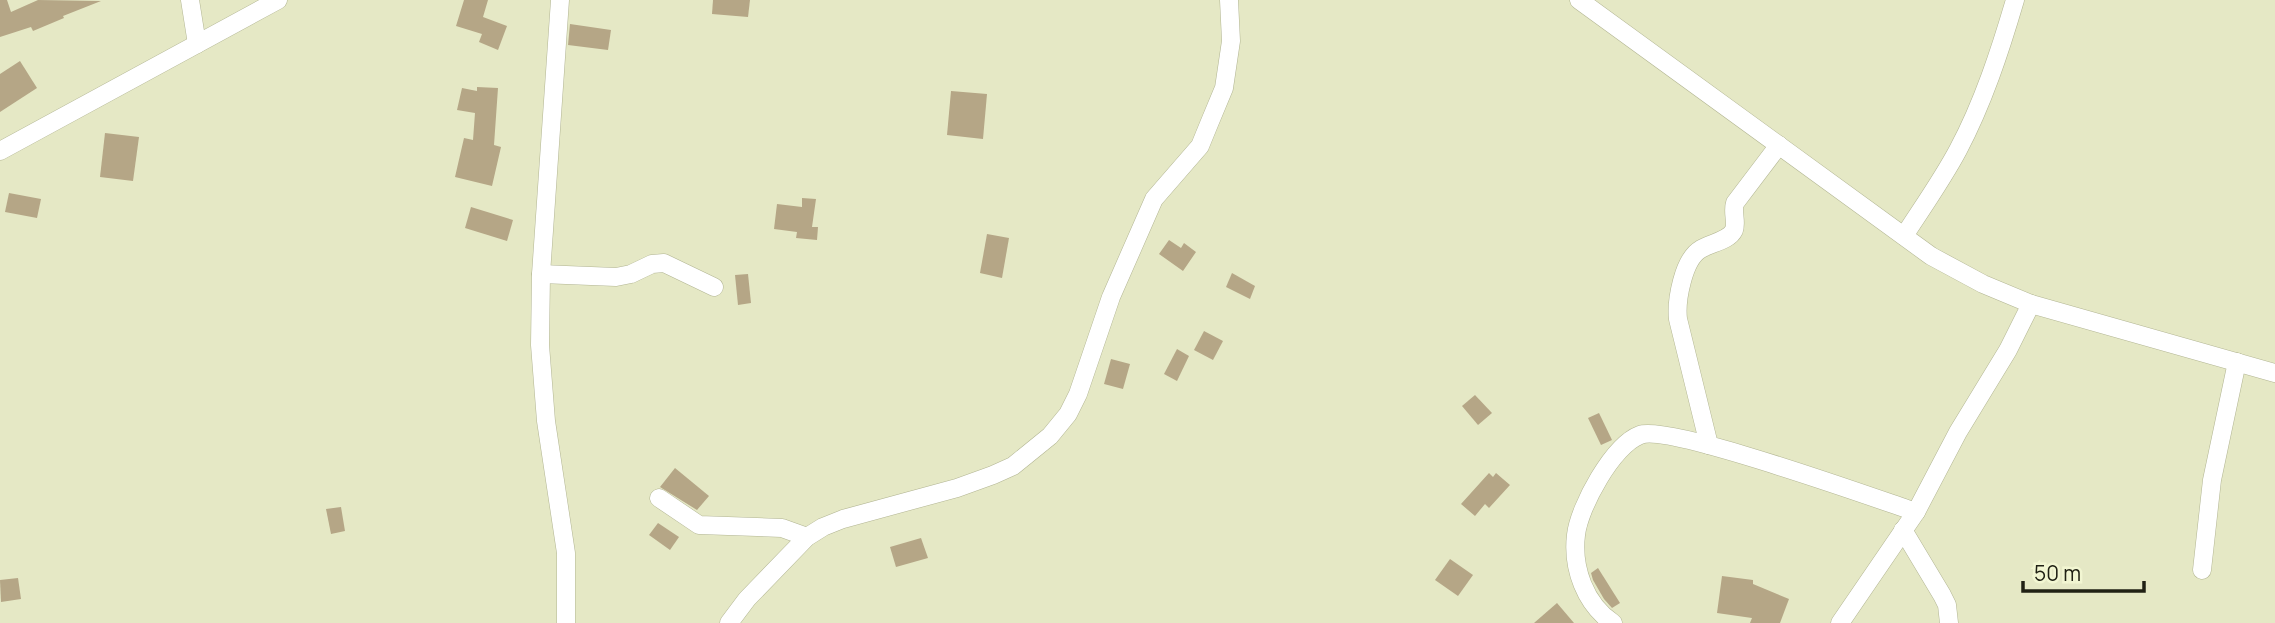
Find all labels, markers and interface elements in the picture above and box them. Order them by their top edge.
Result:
scale bar [2023,550,2144,594]
text: 50 m [2034,559,2081,587]

